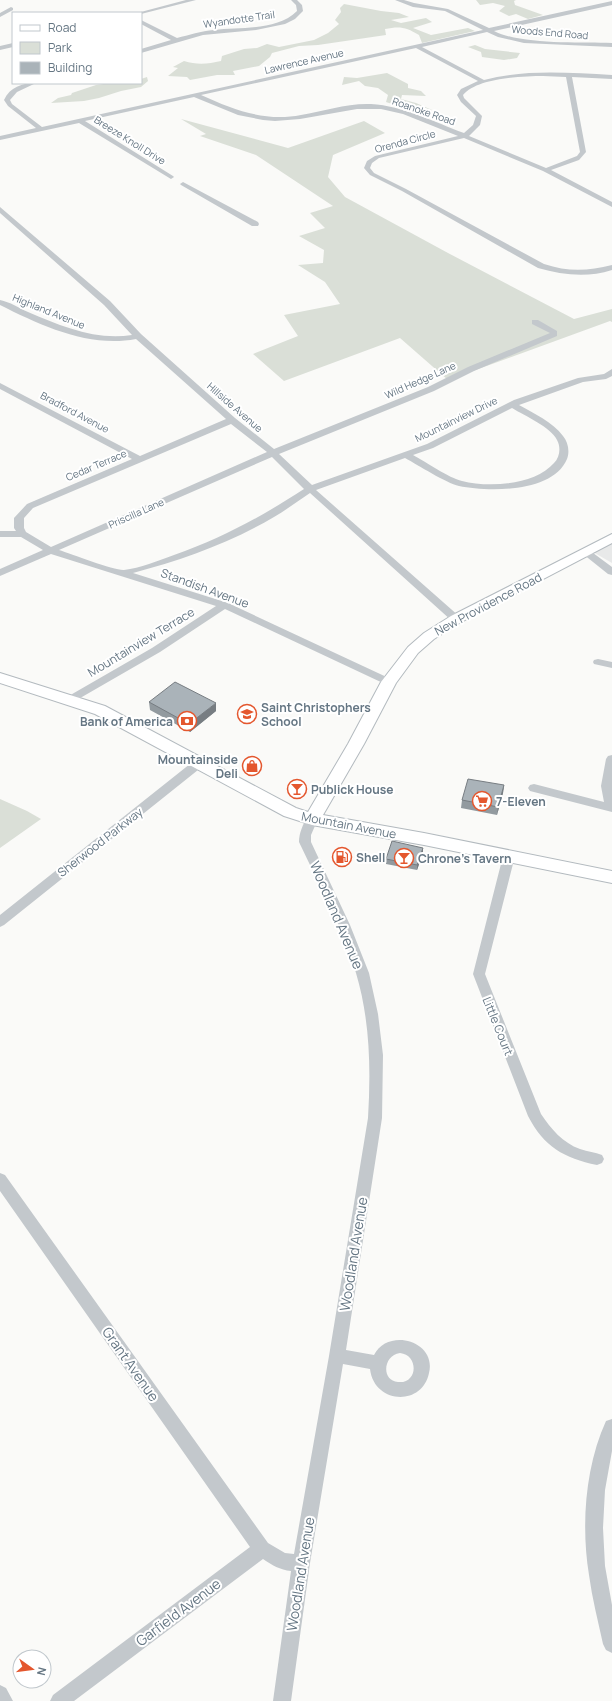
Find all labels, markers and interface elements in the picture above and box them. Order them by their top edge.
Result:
street label: Wyandotte Trail [202,7,276,31]
legend [12,12,142,84]
text: Road [48,19,76,36]
street label: Woods End Road [511,22,589,42]
text: Park [48,39,73,56]
street label: Lawrence Avenue [263,45,345,77]
text: Building [48,59,92,76]
street label: Roanoke Road [391,94,458,128]
street label: Breeze Knoll Drive [92,112,169,168]
street label: Orenda Circle [373,126,437,156]
street label: Highland Avenue [11,290,87,332]
street label: Wild Hedge Lane [382,358,458,402]
street label: Hillside Avenue [204,379,266,435]
street label: Bradford Avenue [38,388,112,436]
street label: Mountainview Drive [412,393,500,445]
street label: Cedar Terrace [63,446,129,484]
street label: Priscilla Lane [106,494,166,532]
street label: Standish Avenue [158,564,252,612]
street label: New Providence Road [431,569,545,639]
street label: Mountainview Terrace [84,603,198,681]
place label: Saint Christophers School [261,699,371,730]
school or university icon: Saint Christophers School [236,703,258,725]
bank icon: Bank of America [176,710,198,732]
place label: Bank of America [80,713,173,730]
place label: Mountainside Deli [158,751,238,782]
shop icon: Mountainside Deli [241,755,263,777]
bar icon: Publick House [286,778,308,800]
place label: Publick House [311,781,393,798]
supermarket icon: 7-Eleven [471,790,493,812]
place label: 7-Eleven [496,793,546,810]
street label: Sherwood Parkway [54,803,147,881]
street label: Mountain Avenue [300,807,398,843]
fuel station icon: Shell [331,846,353,868]
bar icon: Chrone's Tavern [393,847,415,869]
place label: Shell [356,849,385,866]
place label: Chrone's Tavern [418,850,511,867]
street label: Woodland Avenue [306,858,368,972]
street label: Little Court [479,994,518,1058]
street label: Woodland Avenue [335,1195,371,1313]
street label: Grant Avenue [98,1323,164,1405]
street label: Woodland Avenue [282,1515,318,1633]
street label: Garfield Avenue [132,1574,224,1650]
north arrow [12,1649,52,1689]
text: N [34,1666,50,1677]

